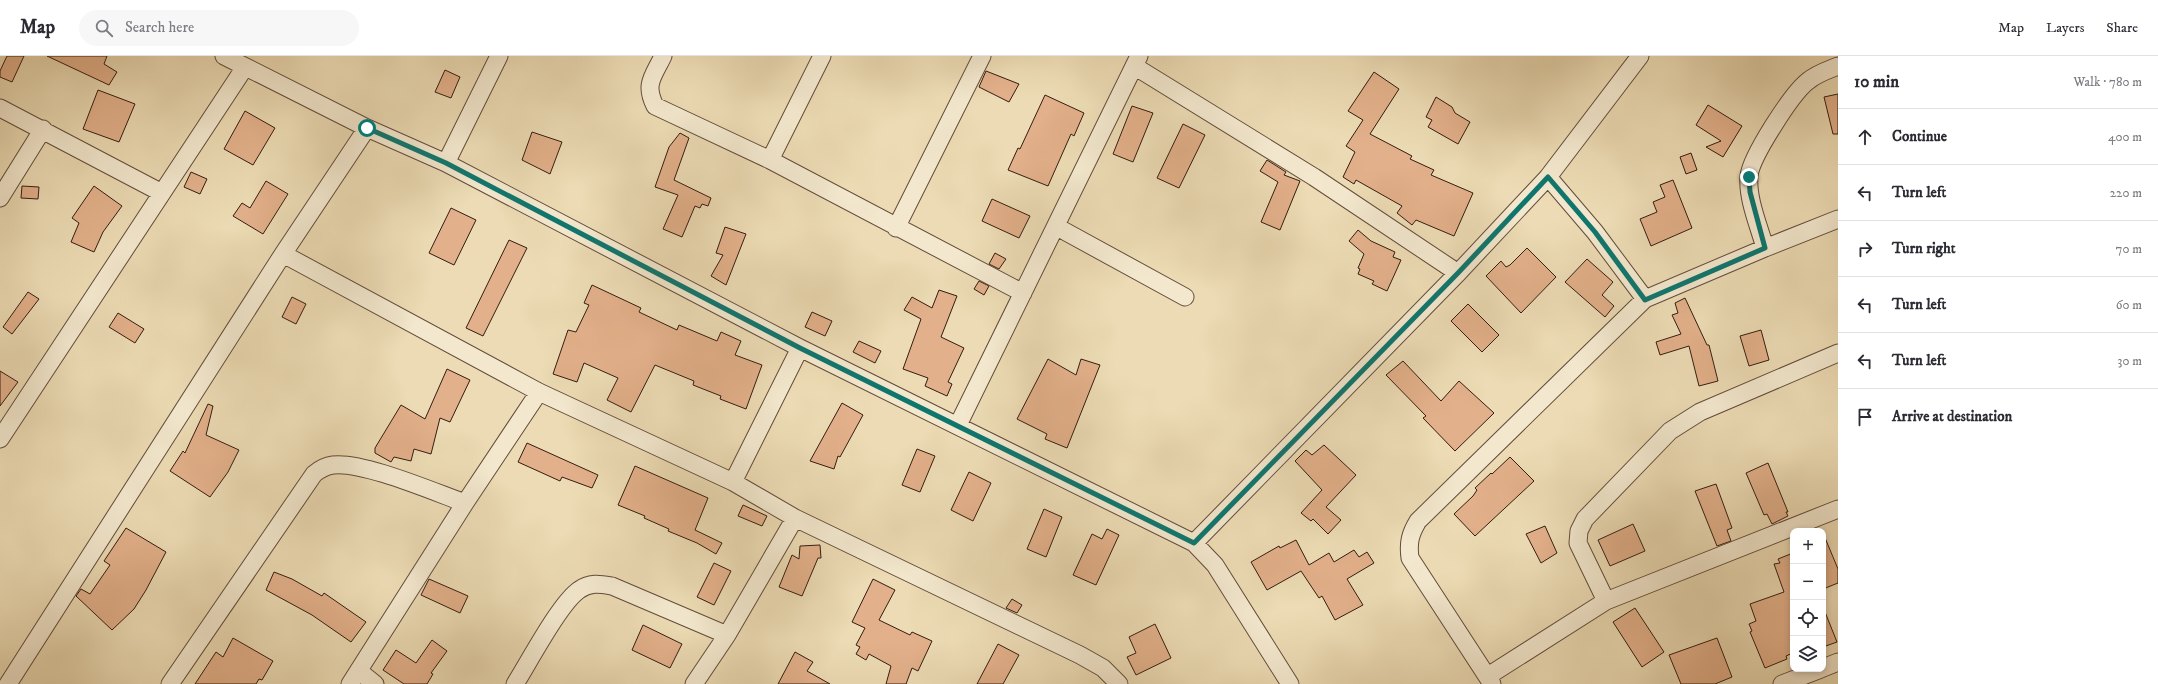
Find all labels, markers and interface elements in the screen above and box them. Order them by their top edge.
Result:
search box [79,10,359,46]
text: Map [20,16,55,39]
icon: search [93,17,115,39]
text: Search here [125,18,194,37]
text: Map [1998,19,2024,37]
text: Layers [2046,19,2084,37]
text: Share [2106,19,2138,37]
text: 10 min [1854,71,1899,93]
text: Walk · 780 m [2073,74,2142,90]
route start [358,119,376,137]
icon: ahead [1854,126,1876,148]
text: Continue [1892,127,1947,146]
text: 400 m [2108,129,2142,145]
route end [1740,168,1758,186]
icon: left [1854,182,1876,204]
text: Turn left [1892,183,1946,202]
text: 220 m [2110,185,2142,201]
icon: right [1854,238,1876,260]
text: Turn right [1892,239,1955,258]
text: 70 m [2116,241,2142,257]
icon: left [1854,294,1876,316]
text: Turn left [1892,295,1946,314]
text: 60 m [2116,297,2142,313]
icon: left [1854,350,1876,372]
text: Turn left [1892,351,1946,370]
text: 30 m [2118,353,2142,369]
icon: arrive [1854,406,1876,428]
text: Arrive at destination [1892,407,2012,426]
map controls [1790,528,1826,672]
button: + [1790,528,1826,564]
button: − [1790,564,1826,600]
button: locate [1790,600,1826,636]
button: layers [1790,636,1826,672]

